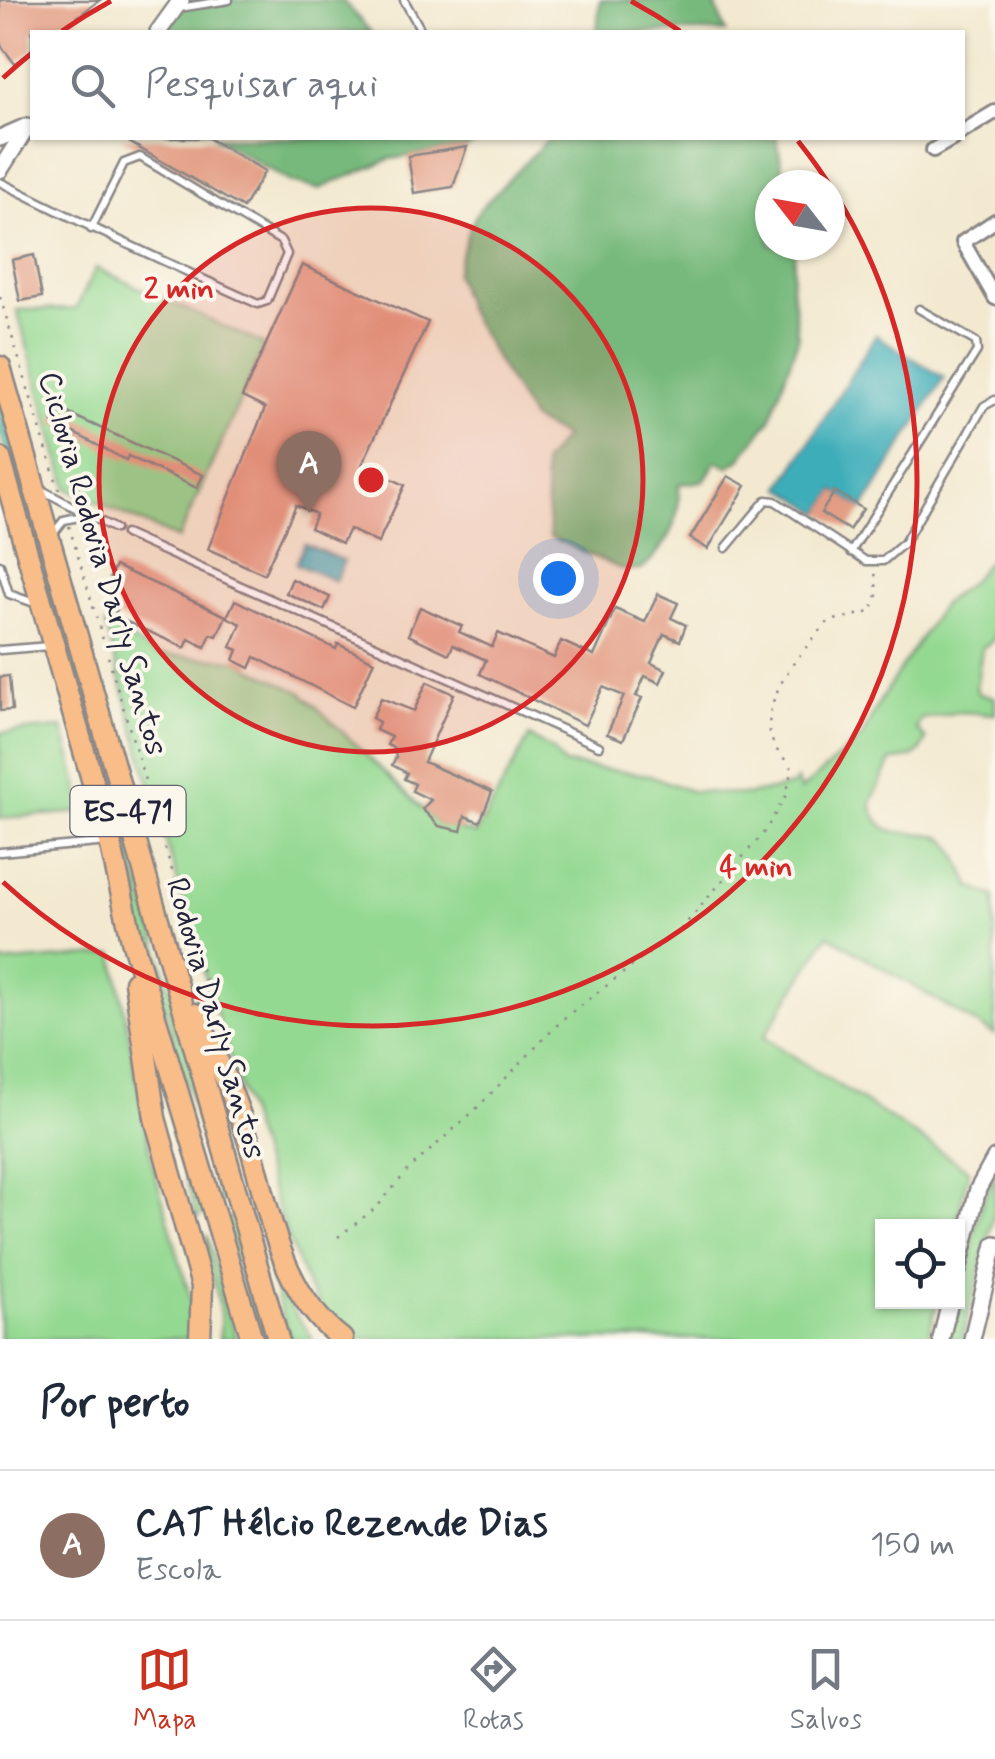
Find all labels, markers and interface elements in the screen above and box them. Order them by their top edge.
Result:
search box [30,30,965,140]
icon: search [65,58,120,113]
text: Pesquisar aqui [145,61,378,110]
north arrow [755,170,845,260]
text: 2 min [144,270,214,309]
street label: Ciclovia Rodovia Darly Santos [27,367,177,760]
pin: A [276,430,342,513]
centre of rings [353,462,389,498]
your location [533,553,584,604]
road number: ES-471 [70,786,186,836]
text: 4 min [719,848,793,887]
street label: Rodovia Darly Santos [155,873,275,1164]
map controls [875,1219,965,1309]
button: locate [875,1219,965,1309]
text: Por perto [40,1377,190,1432]
text: CAT Hélcio Rezende Dias [135,1500,548,1549]
text: A [62,1524,83,1566]
text: 150 m [870,1524,955,1566]
text: Escola [135,1549,221,1591]
tab: Mapa [133,1642,197,1739]
tab: Rotas [463,1642,524,1739]
tab: Salvos [790,1642,862,1739]

